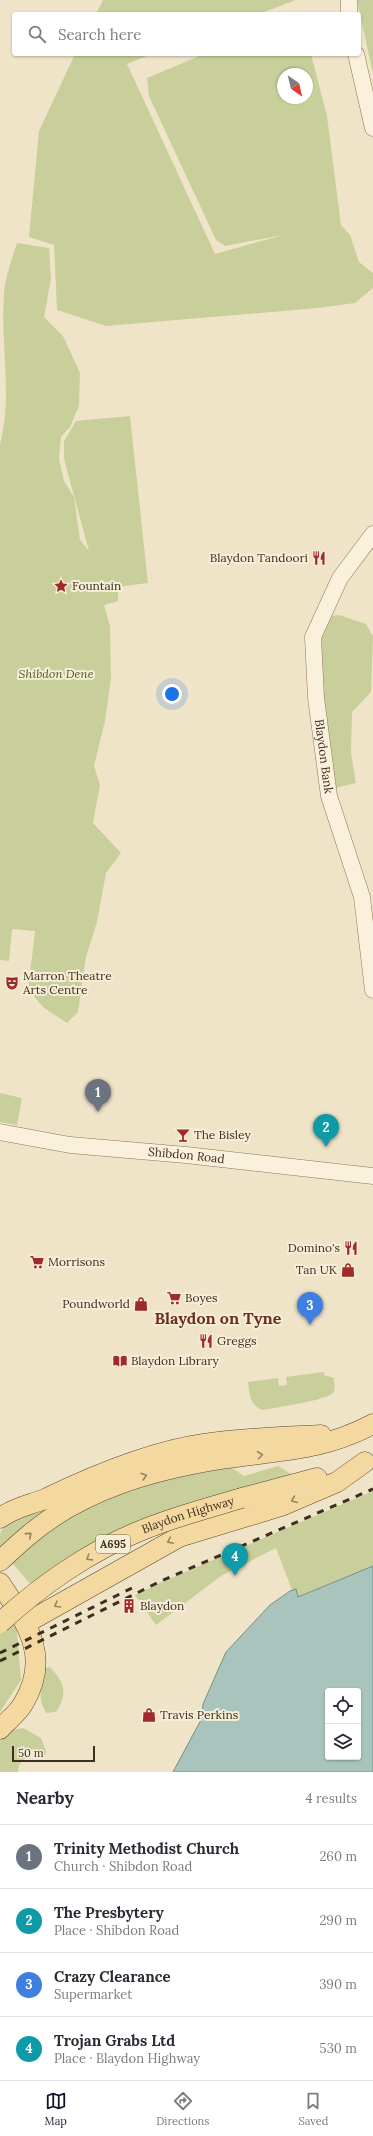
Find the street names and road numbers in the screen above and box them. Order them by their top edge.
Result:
street label: Blaydon Bank [312,718,337,795]
street label: Shibdon Road [147,1144,225,1166]
street label: Blaydon Highway [139,1493,236,1537]
road number: A695 [96,1535,130,1553]

